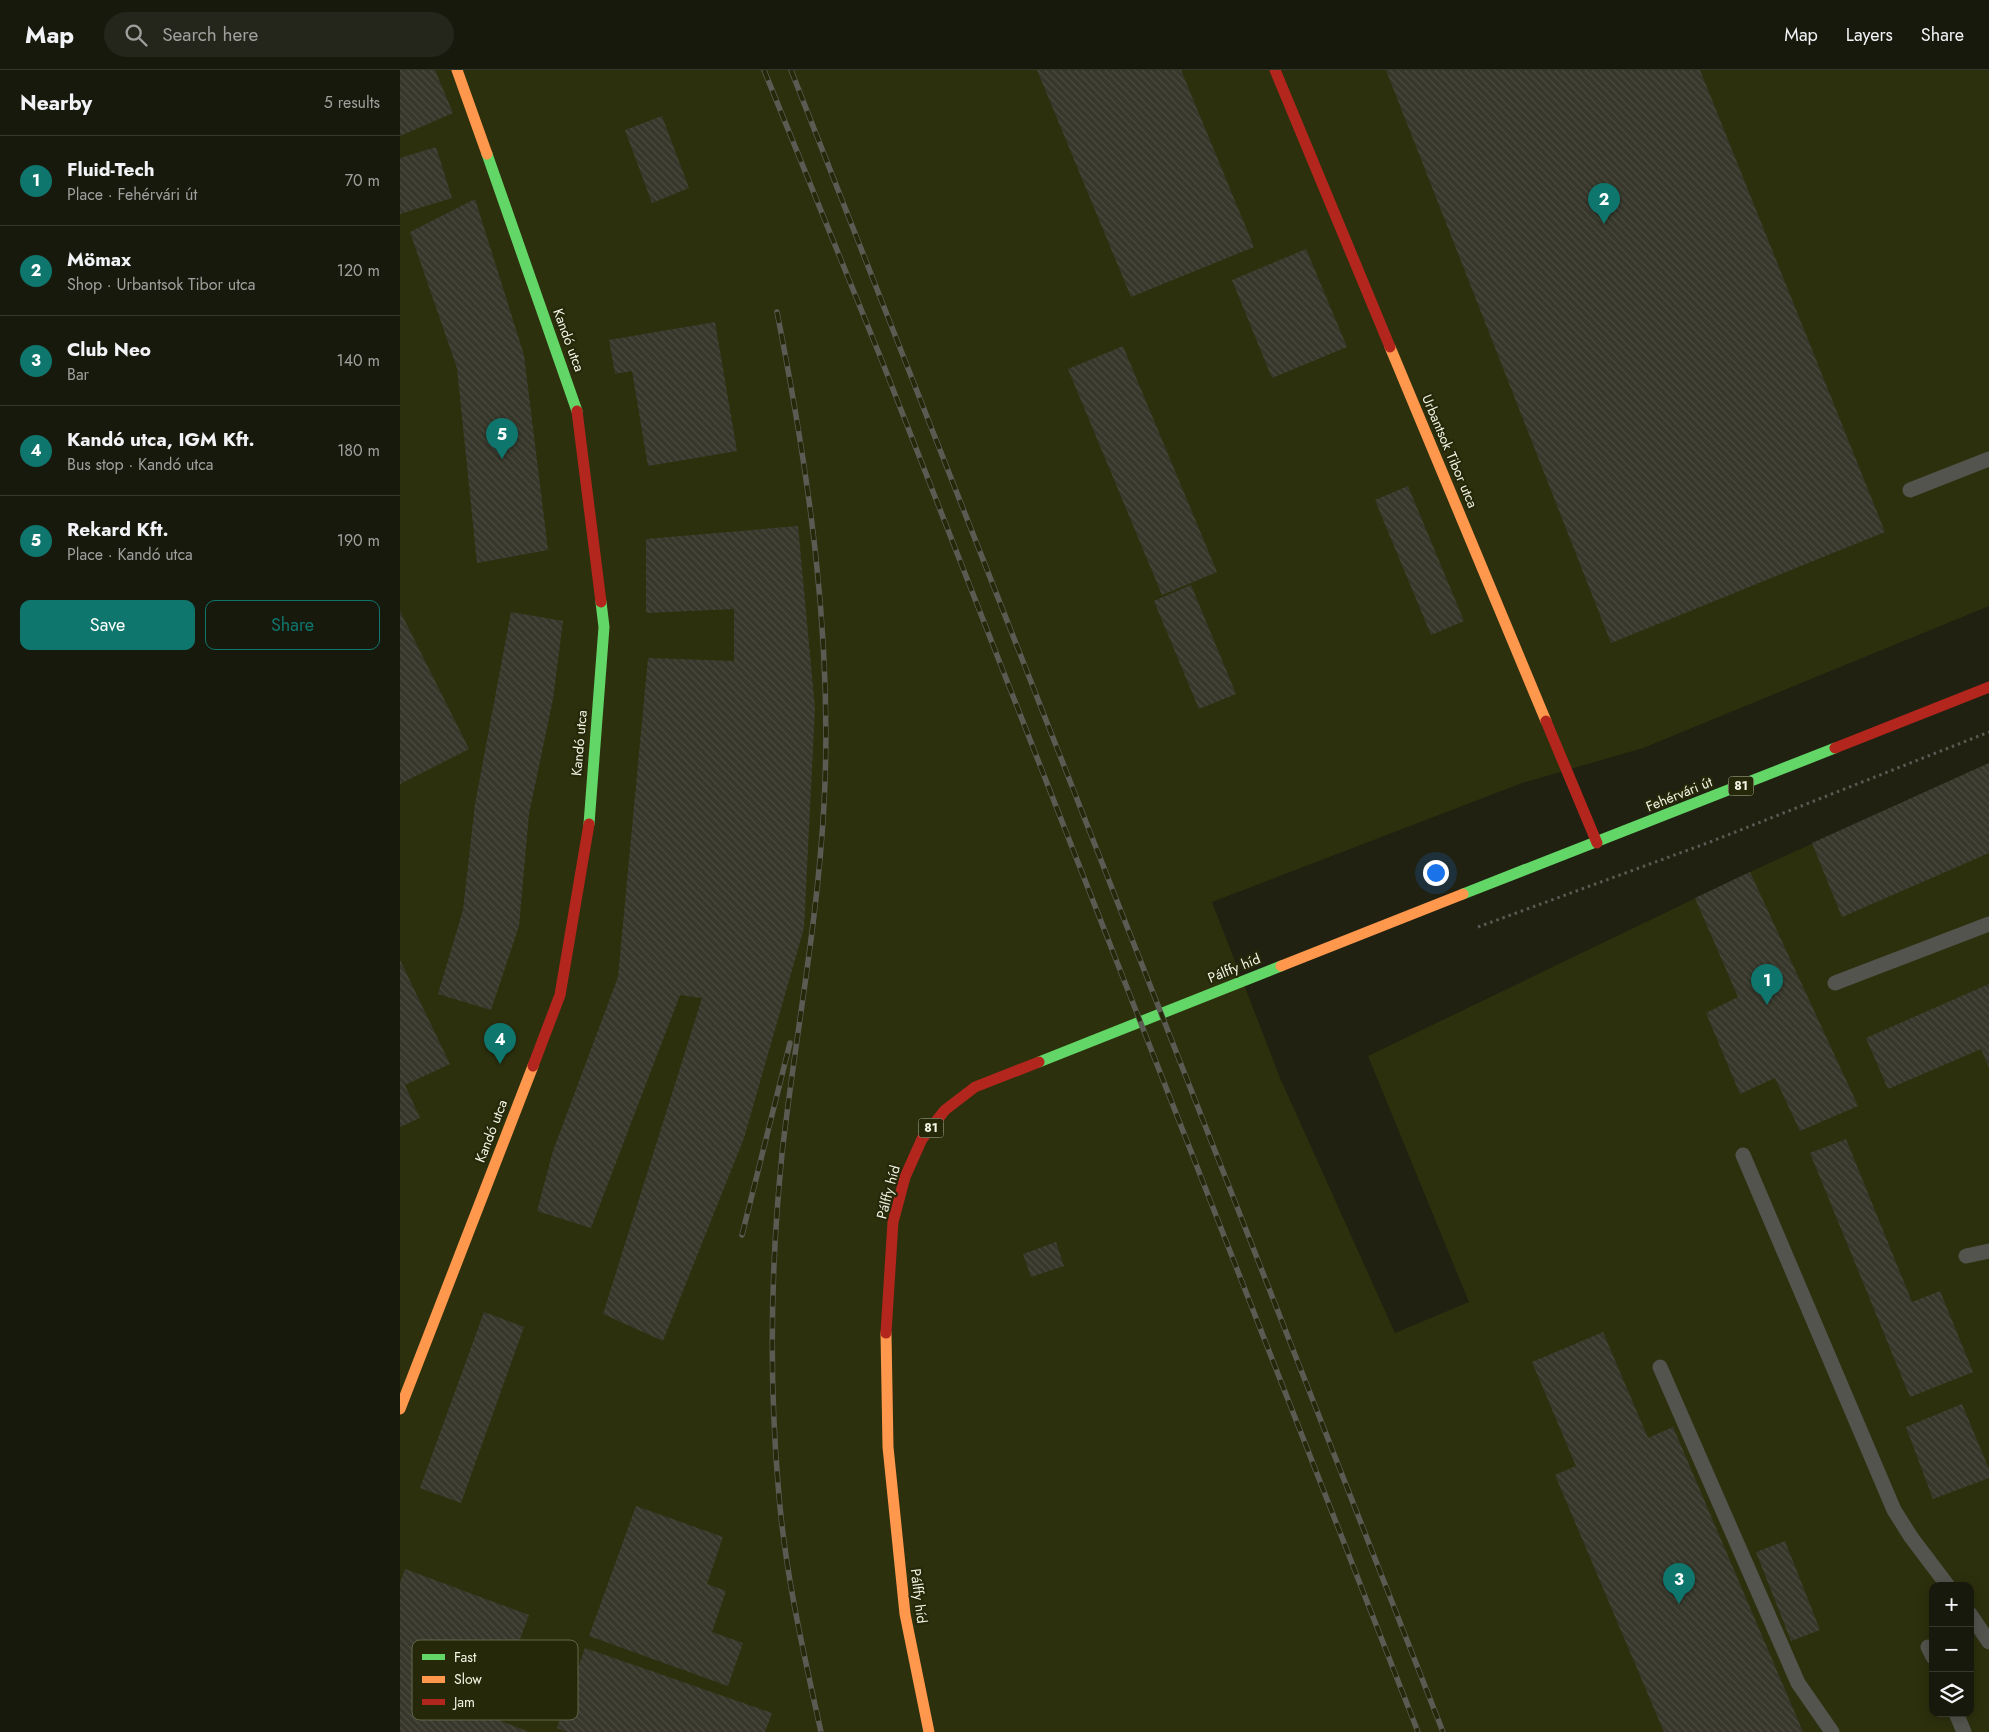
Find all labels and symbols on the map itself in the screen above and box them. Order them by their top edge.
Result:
pin: 2 [1588,183,1620,224]
street label: Kandó utca [548,306,590,374]
street label: Urbantsok Tibor utca [1417,391,1483,511]
pin: 5 [486,418,518,459]
street label: Kandó utca [566,709,592,777]
street label: Fehérvári út [1643,771,1716,816]
road number: 81 [1728,776,1754,796]
your location [1423,860,1449,886]
street label: Pálffy híd [1205,948,1263,988]
pin: 1 [1751,964,1783,1005]
pin: 4 [484,1023,516,1064]
street label: Kandó utca [470,1097,512,1165]
road number: 81 [918,1118,944,1138]
street label: Pálffy híd [871,1163,905,1221]
pin: 3 [1663,1563,1695,1604]
street label: Pálffy híd [906,1567,932,1625]
legend [412,1640,578,1720]
text: Fast [454,1647,477,1667]
text: Slow [454,1669,482,1689]
text: Jam [452,1692,475,1712]

